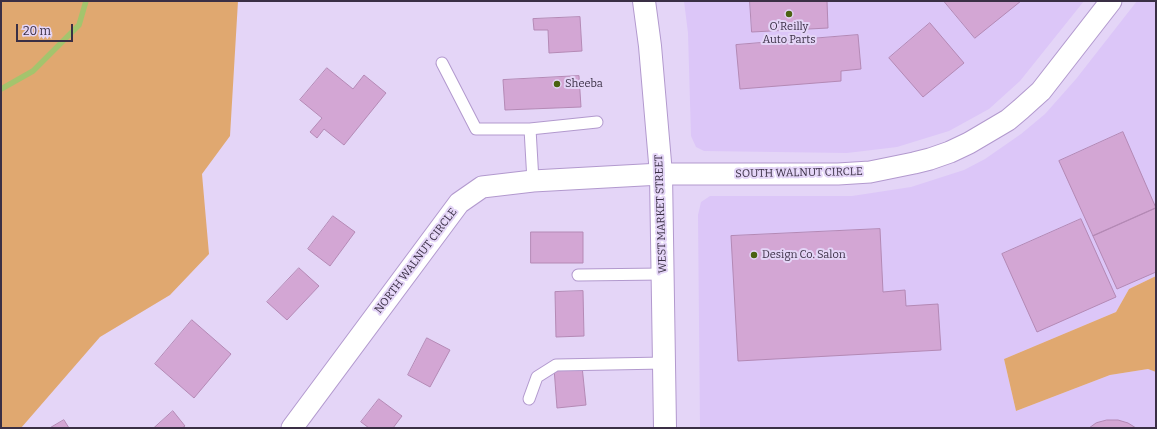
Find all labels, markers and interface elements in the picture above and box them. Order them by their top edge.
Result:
marker: O'Reilly Auto Parts [784,9,794,19]
scale bar [18,16,75,42]
place label: O'Reilly Auto Parts [763,20,815,46]
text: 20 m [23,24,51,38]
place label: Sheeba [565,77,603,91]
marker: Sheeba [552,79,562,89]
street label: WEST MARKET STREET [652,155,670,273]
street label: SOUTH WALNUT CIRCLE [735,165,863,181]
street label: NORTH WALNUT CIRCLE [372,206,460,316]
place label: Design Co. Salon [762,248,846,262]
marker: Design Co. Salon [749,250,759,260]

